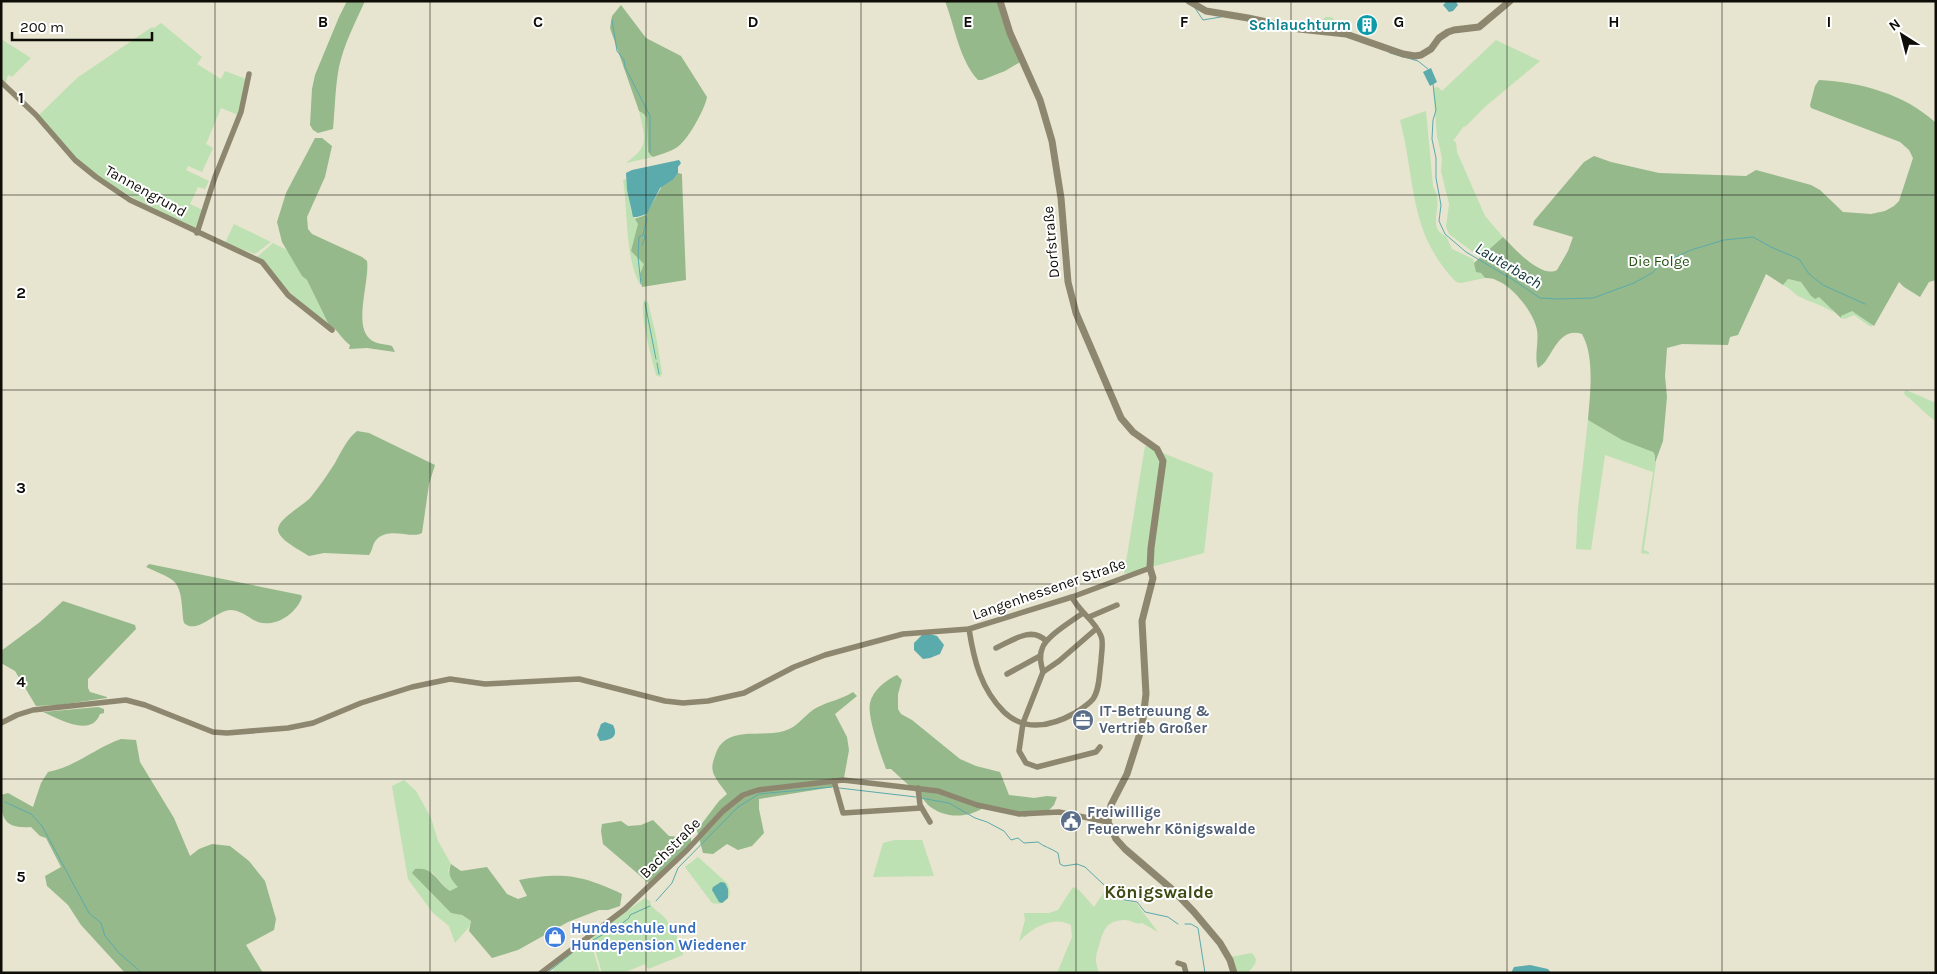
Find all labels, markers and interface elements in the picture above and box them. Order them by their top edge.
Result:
scale bar [12,10,152,42]
north arrow [1877,10,1927,60]
text: B [318,12,328,31]
text: C [533,12,543,31]
text: D [748,12,759,31]
text: E [963,12,973,31]
text: F [1180,12,1189,31]
text: G [1394,12,1404,31]
text: H [1608,12,1620,31]
text: I [1827,12,1831,31]
building icon: Schlauchturm [1355,13,1379,37]
text: N [1886,15,1904,35]
place label: Schlauchturm [1249,16,1351,34]
text: 200 m [20,18,64,36]
text: 1 [18,88,24,107]
street label: Tannengrund [102,161,190,221]
street label: Dorfstraße [1039,205,1063,279]
water label: Lauterbach [1472,238,1546,293]
park label: Die Folge [1628,252,1690,270]
text: 2 [16,283,26,302]
text: 3 [16,478,26,497]
street label: Langenhessener Straße [970,554,1128,624]
text: 4 [16,672,26,691]
place label: IT-Betreuung & Vertrieb Großer [1099,702,1210,737]
office icon: IT-Betreuung & Vertrieb Großer [1071,708,1095,732]
place label: Freiwillige Feuerwehr Königswalde [1087,803,1255,838]
public building icon: Freiwillige Feuerwehr Königswalde [1059,809,1083,833]
street label: Bachstraße [636,814,704,882]
text: 5 [16,867,26,886]
district label: Königswalde [1104,881,1214,903]
place label: Hundeschule und Hundepension Wiedener [571,919,746,954]
shop icon: Hundeschule und Hundepension Wiedener [543,925,567,949]

